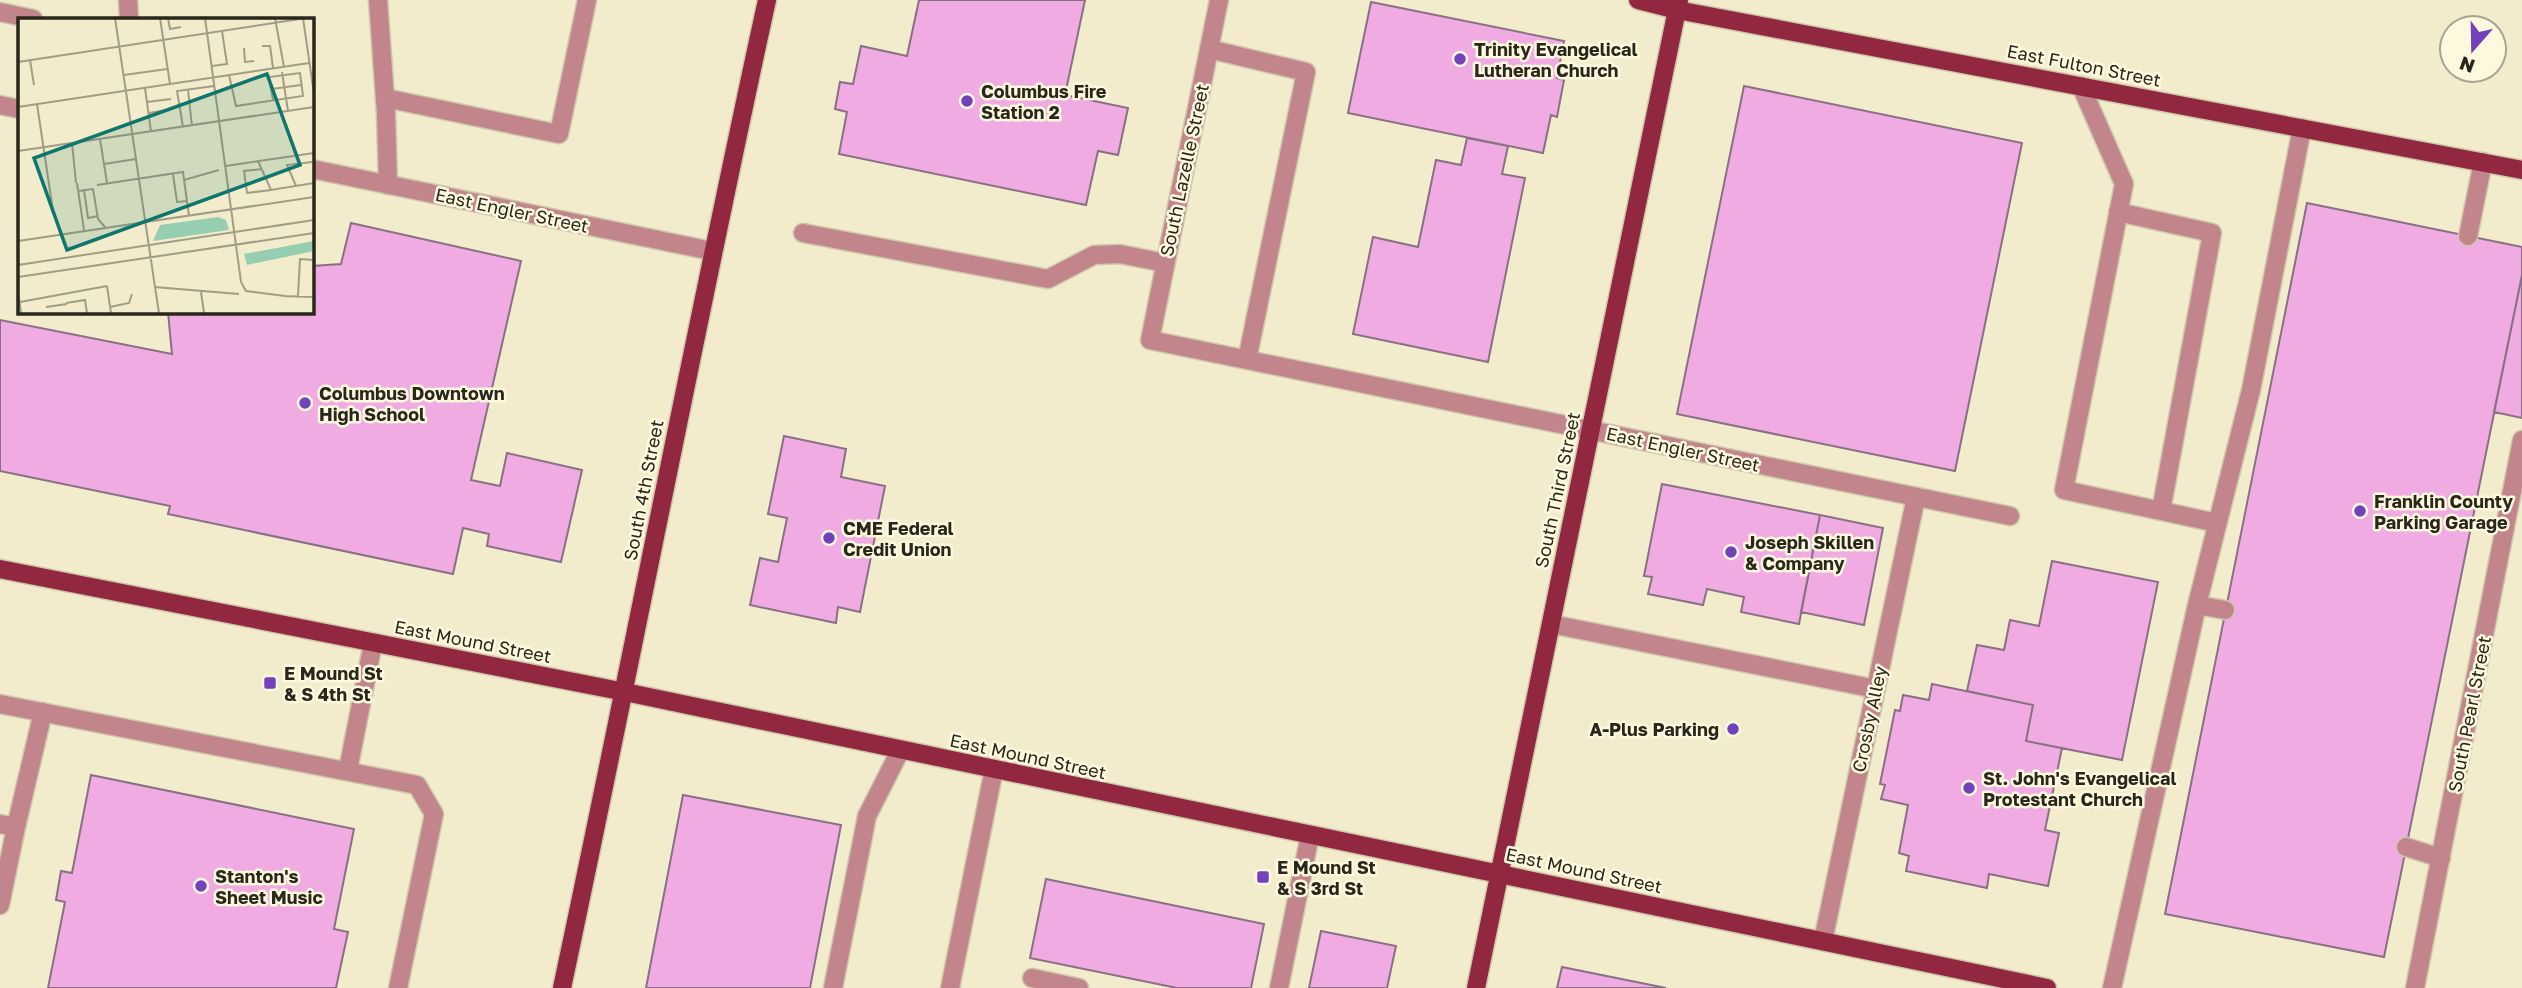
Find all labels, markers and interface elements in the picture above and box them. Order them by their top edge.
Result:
north arrow [2438,14,2508,84]
inset map [18,18,313,313]
place label: Trinity Evangelical Lutheran Church [1474,38,1637,81]
street label: East Fulton Street [2005,39,2163,91]
marker: Trinity Evangelical Lutheran Church [1452,51,1468,67]
text: N [2456,52,2478,79]
place label: Columbus Fire Station 2 [981,80,1107,123]
street label: South Lazelle Street [1155,82,1213,258]
marker: Columbus Fire Station 2 [959,93,975,109]
street label: East Engler Street [433,183,591,237]
place label: Columbus Downtown High School [319,382,505,425]
marker: Columbus Downtown High School [297,395,313,411]
street label: South Third Street [1530,410,1584,570]
street label: South 4th Street [619,418,667,562]
street label: East Engler Street [1604,422,1762,476]
place label: Franklin County Parking Garage [2374,490,2513,533]
marker: Franklin County Parking Garage [2352,503,2368,519]
place label: CME Federal Credit Union [843,517,954,560]
marker: CME Federal Credit Union [821,530,837,546]
place label: Joseph Skillen & Company [1745,531,1874,574]
marker: Joseph Skillen & Company [1723,544,1739,560]
street label: East Mound Street [393,615,553,667]
street label: South Pearl Street [2443,634,2495,794]
place label: E Mound St & S 4th St [284,662,383,705]
street label: Crosby Alley [1847,664,1891,774]
marker: E Mound St & S 4th St [262,675,278,691]
place label: A-Plus Parking [1589,718,1719,740]
marker: A-Plus Parking [1725,721,1741,737]
street label: East Mound Street [948,729,1108,783]
place label: St. John's Evangelical Protestant Church [1983,767,2176,810]
marker: St. John's Evangelical Protestant Church [1961,780,1977,796]
street label: East Mound Street [1504,843,1664,897]
place label: E Mound St & S 3rd St [1277,856,1376,899]
place label: Stanton's Sheet Music [215,865,323,908]
marker: E Mound St & S 3rd St [1255,869,1271,885]
marker: Stanton's Sheet Music [193,878,209,894]

